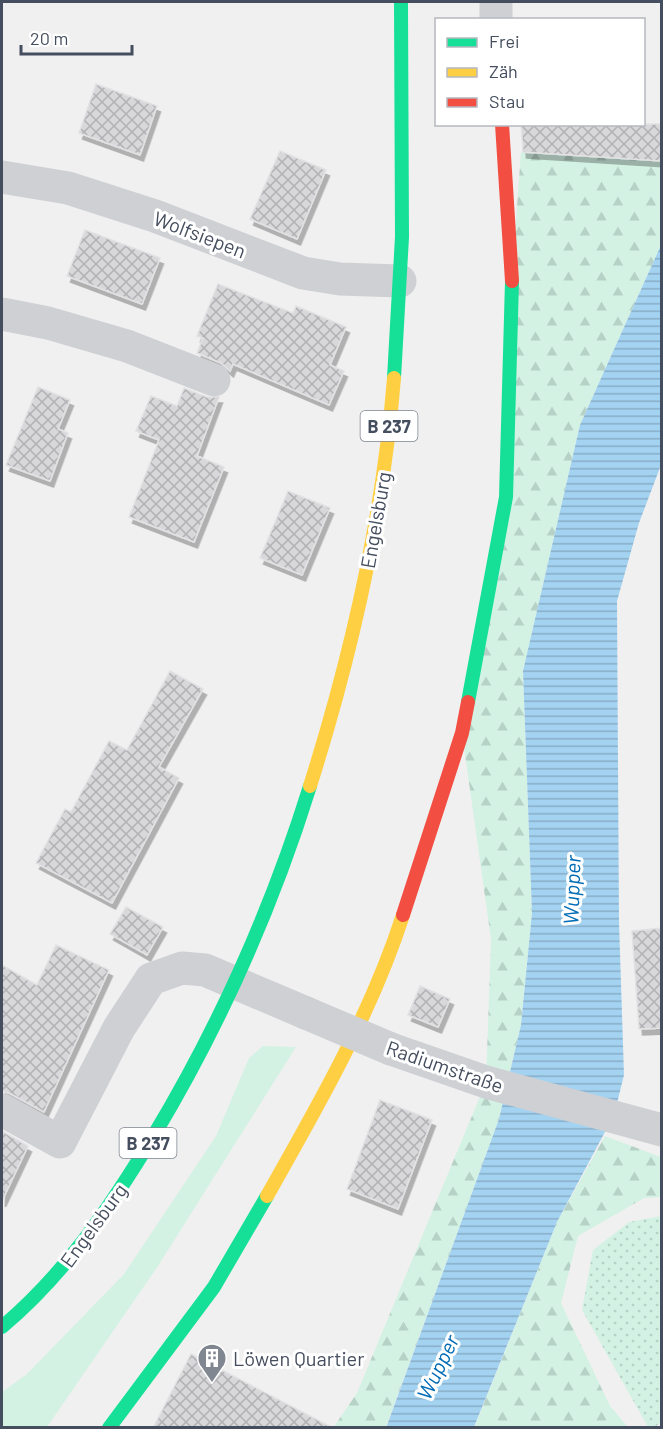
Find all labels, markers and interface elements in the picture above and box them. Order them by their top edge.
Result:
scale bar [21,18,132,56]
legend [435,18,645,126]
text: 20 m [30,27,68,49]
text: Frei [489,30,520,52]
text: Zäh [489,60,518,82]
text: Stau [489,90,525,112]
street label: Wolfsiepen [151,205,249,263]
road number: B 237 [360,411,418,441]
street label: Engelsburg [355,470,395,570]
water label: Wupper [557,854,585,925]
street label: Radiumstraße [383,1035,507,1097]
road number: B 237 [120,1128,176,1158]
street label: Engelsburg [55,1178,131,1272]
water label: Wupper [411,1330,464,1404]
building icon: Löwen Quartier [196,1342,228,1384]
place label: Löwen Quartier [233,1346,365,1370]

